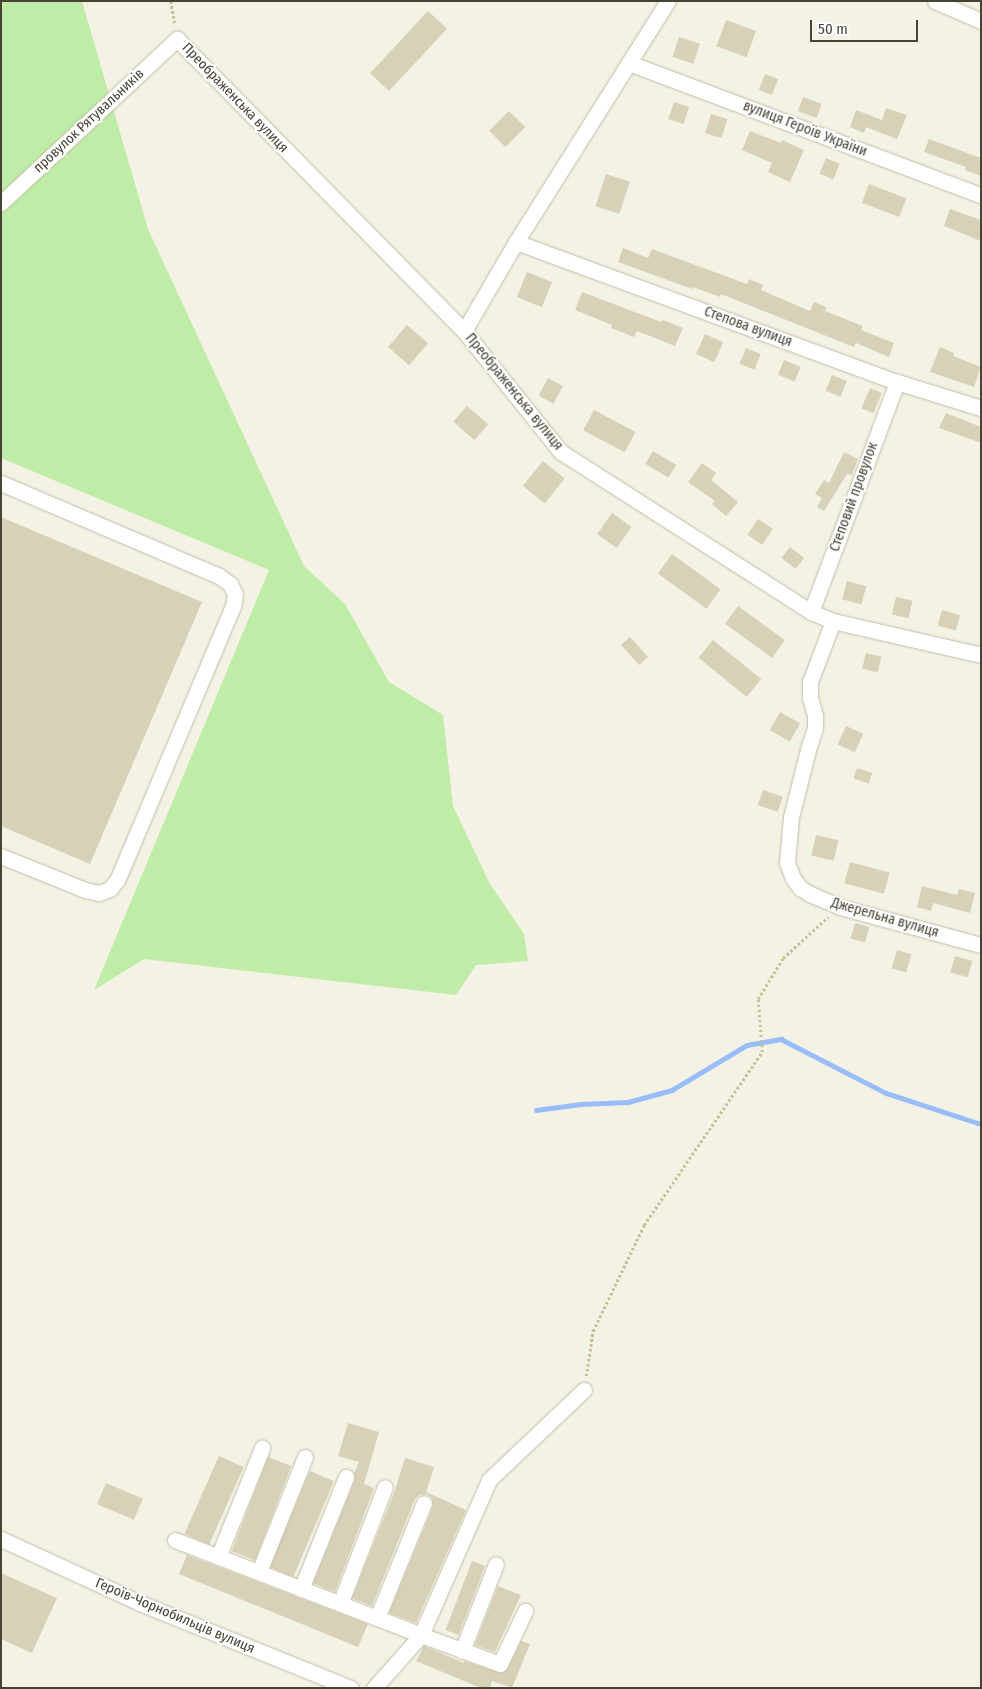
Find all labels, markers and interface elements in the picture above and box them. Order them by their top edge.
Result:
scale bar [812,10,920,42]
text: 50 m [818,20,848,38]
street label: Преображенська вулиця [178,40,292,156]
street label: провулок Рятувальників [30,65,148,177]
street label: вулиця Героїв України [741,98,869,160]
street label: Степова вулиця [702,303,794,351]
street label: Преображенська вулиця [462,330,566,454]
street label: Степовий провулок [826,440,882,554]
street label: Джерельна вулиця [829,895,941,941]
street label: Героїв-Чорнобильців вулиця [93,1575,257,1657]

